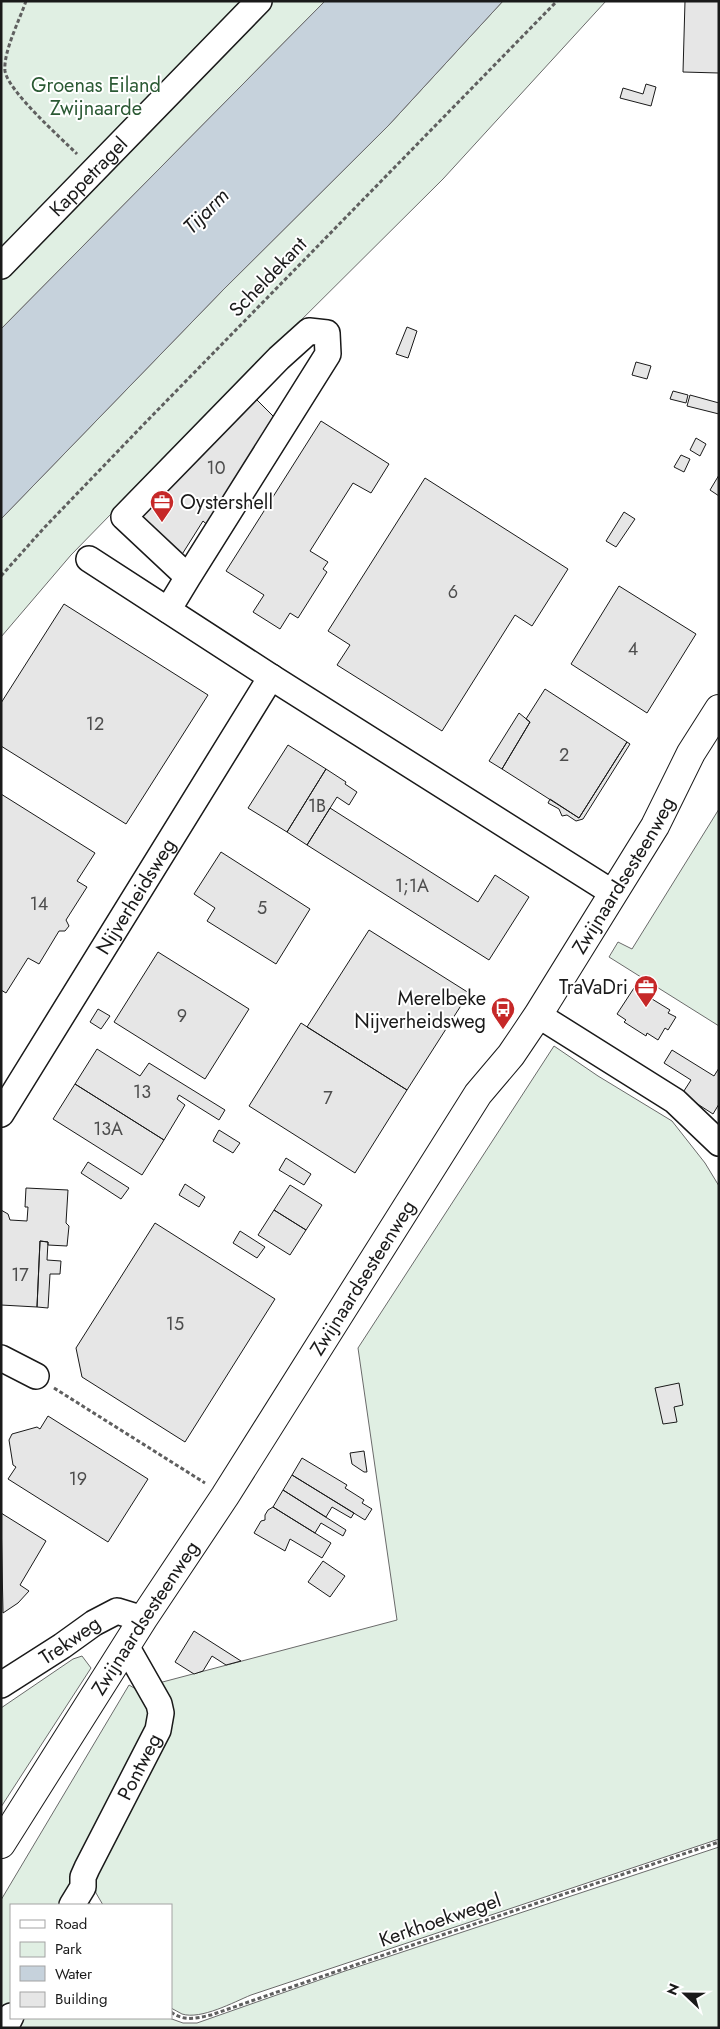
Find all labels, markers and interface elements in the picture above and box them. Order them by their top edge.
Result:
park label: Groenas Eiland Zwijnaarde [31,71,161,123]
street label: Kappetragel [42,130,134,223]
water label: Tijarm [176,181,236,241]
street label: Scheldekant [222,230,314,324]
house number: 10 [207,455,226,481]
place label: Oystershell [180,488,273,517]
office icon: Oystershell [149,489,175,523]
house number: 6 [448,579,458,605]
house number: 4 [628,636,638,662]
house number: 12 [86,711,104,737]
house number: 2 [559,742,569,768]
street label: Zwijnaardsesteenweg [565,792,682,960]
house number: 1B [308,793,326,819]
street label: Nijverheidsweg [89,833,183,960]
house number: 1;1A [395,873,429,899]
house number: 14 [30,891,48,917]
house number: 5 [257,895,267,921]
place label: TraVaDri [559,973,628,1002]
office icon: TraVaDri [633,974,659,1008]
place label: Merelbeke Nijverheidsweg [354,984,486,1036]
bus stop icon: Merelbeke Nijverheidsweg [490,996,516,1030]
house number: 9 [177,1003,187,1029]
house number: 13 [133,1079,151,1105]
house number: 7 [323,1085,333,1111]
house number: 13A [93,1116,123,1142]
street label: Zwijnaardsesteenweg [303,1194,422,1361]
house number: 17 [11,1262,29,1288]
house number: 15 [166,1311,184,1337]
house number: 19 [69,1466,87,1492]
street label: Zwijnaardsesteenweg [84,1535,206,1701]
street label: Trekweg [33,1609,106,1672]
street label: Pontweg [110,1728,168,1805]
street label: Kerkhoekwegel [375,1886,505,1954]
legend [10,1904,172,2019]
text: Road [55,1913,87,1935]
text: Park [55,1938,82,1960]
text: Water [55,1963,93,1985]
north arrow [660,1969,710,2019]
text: N [662,1980,684,1998]
text: Building [55,1988,107,2010]

